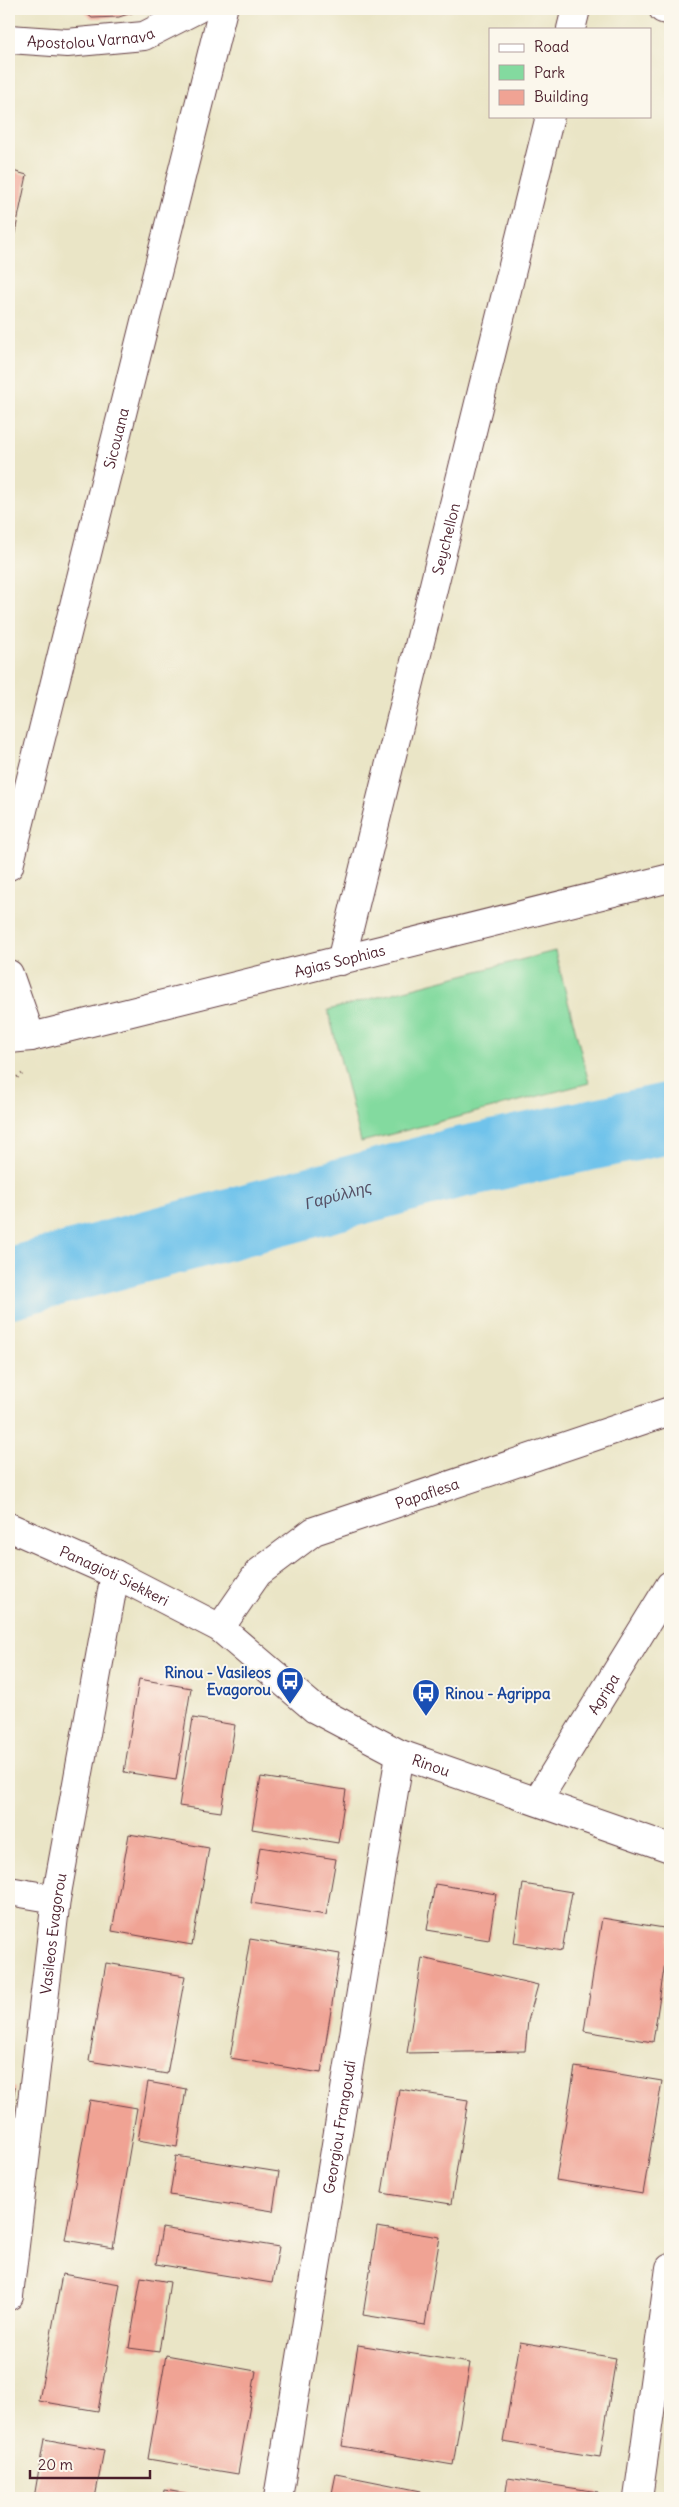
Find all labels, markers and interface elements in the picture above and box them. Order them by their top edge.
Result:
street label: Apostolou Varnava [26,23,158,53]
legend [489,28,652,118]
text: Road [534,37,569,56]
text: Park [534,63,565,82]
text: Building [534,87,589,106]
street label: Sicouana [99,405,133,471]
street label: Seychellon [427,501,464,577]
street label: Agias Sophias [292,940,387,981]
water label: Γαρύλλης [303,1176,374,1213]
street label: Papaflesa [393,1473,462,1513]
street label: Panagioti Siekkeri [57,1541,172,1610]
place label: Rinou - Vasileos Evagorou [164,1663,271,1700]
bus stop icon: Rinou - Vasileos Evagorou [275,1666,305,1705]
street label: Agripa [583,1669,623,1718]
bus stop icon: Rinou - Agrippa [411,1678,441,1717]
place label: Rinou - Agrippa [445,1684,551,1704]
street label: Rinou [410,1749,453,1780]
street label: Vasileos Evagorou [35,1871,70,1995]
street label: Georgiou Frangoudi [319,2059,359,2195]
scale bar [30,2447,150,2479]
text: 20 m [38,2455,73,2474]

